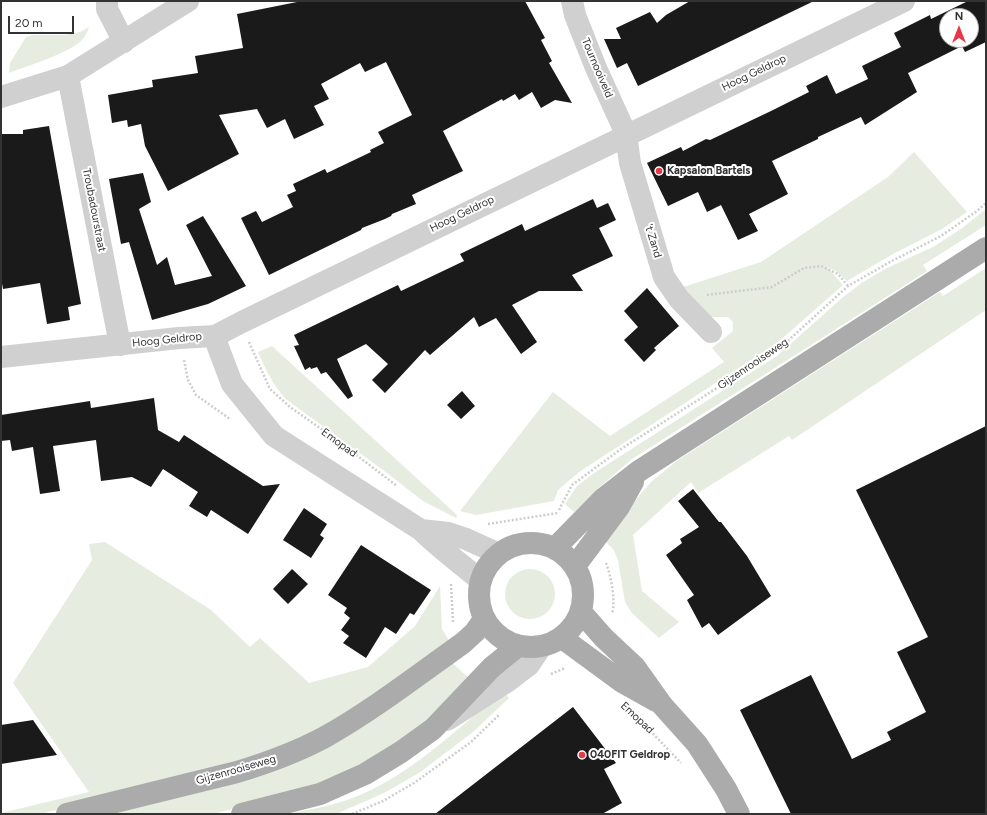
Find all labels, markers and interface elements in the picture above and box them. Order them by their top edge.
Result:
scale bar [10,8,76,34]
north arrow [939,8,979,48]
text: N [955,10,963,23]
text: 20 m [15,16,43,30]
street label: Tournooiveld [579,36,615,100]
street label: Hoog Geldrop [720,52,788,94]
place label: Kapsalon Bartels [667,164,750,178]
marker: Kapsalon Bartels [654,166,664,176]
street label: Troubadourstraat [79,167,109,253]
street label: Hoog Geldrop [428,193,496,235]
street label: 't Zand [642,223,664,259]
street label: Hoog Geldrop [131,330,203,350]
street label: Gijzenrooiseweg [715,335,791,393]
street label: Emopad [319,426,359,460]
street label: Emopad [618,699,656,737]
place label: 040FIT Geldrop [590,748,670,762]
marker: 040FIT Geldrop [577,750,587,760]
street label: Gijzenrooiseweg [195,752,277,788]

